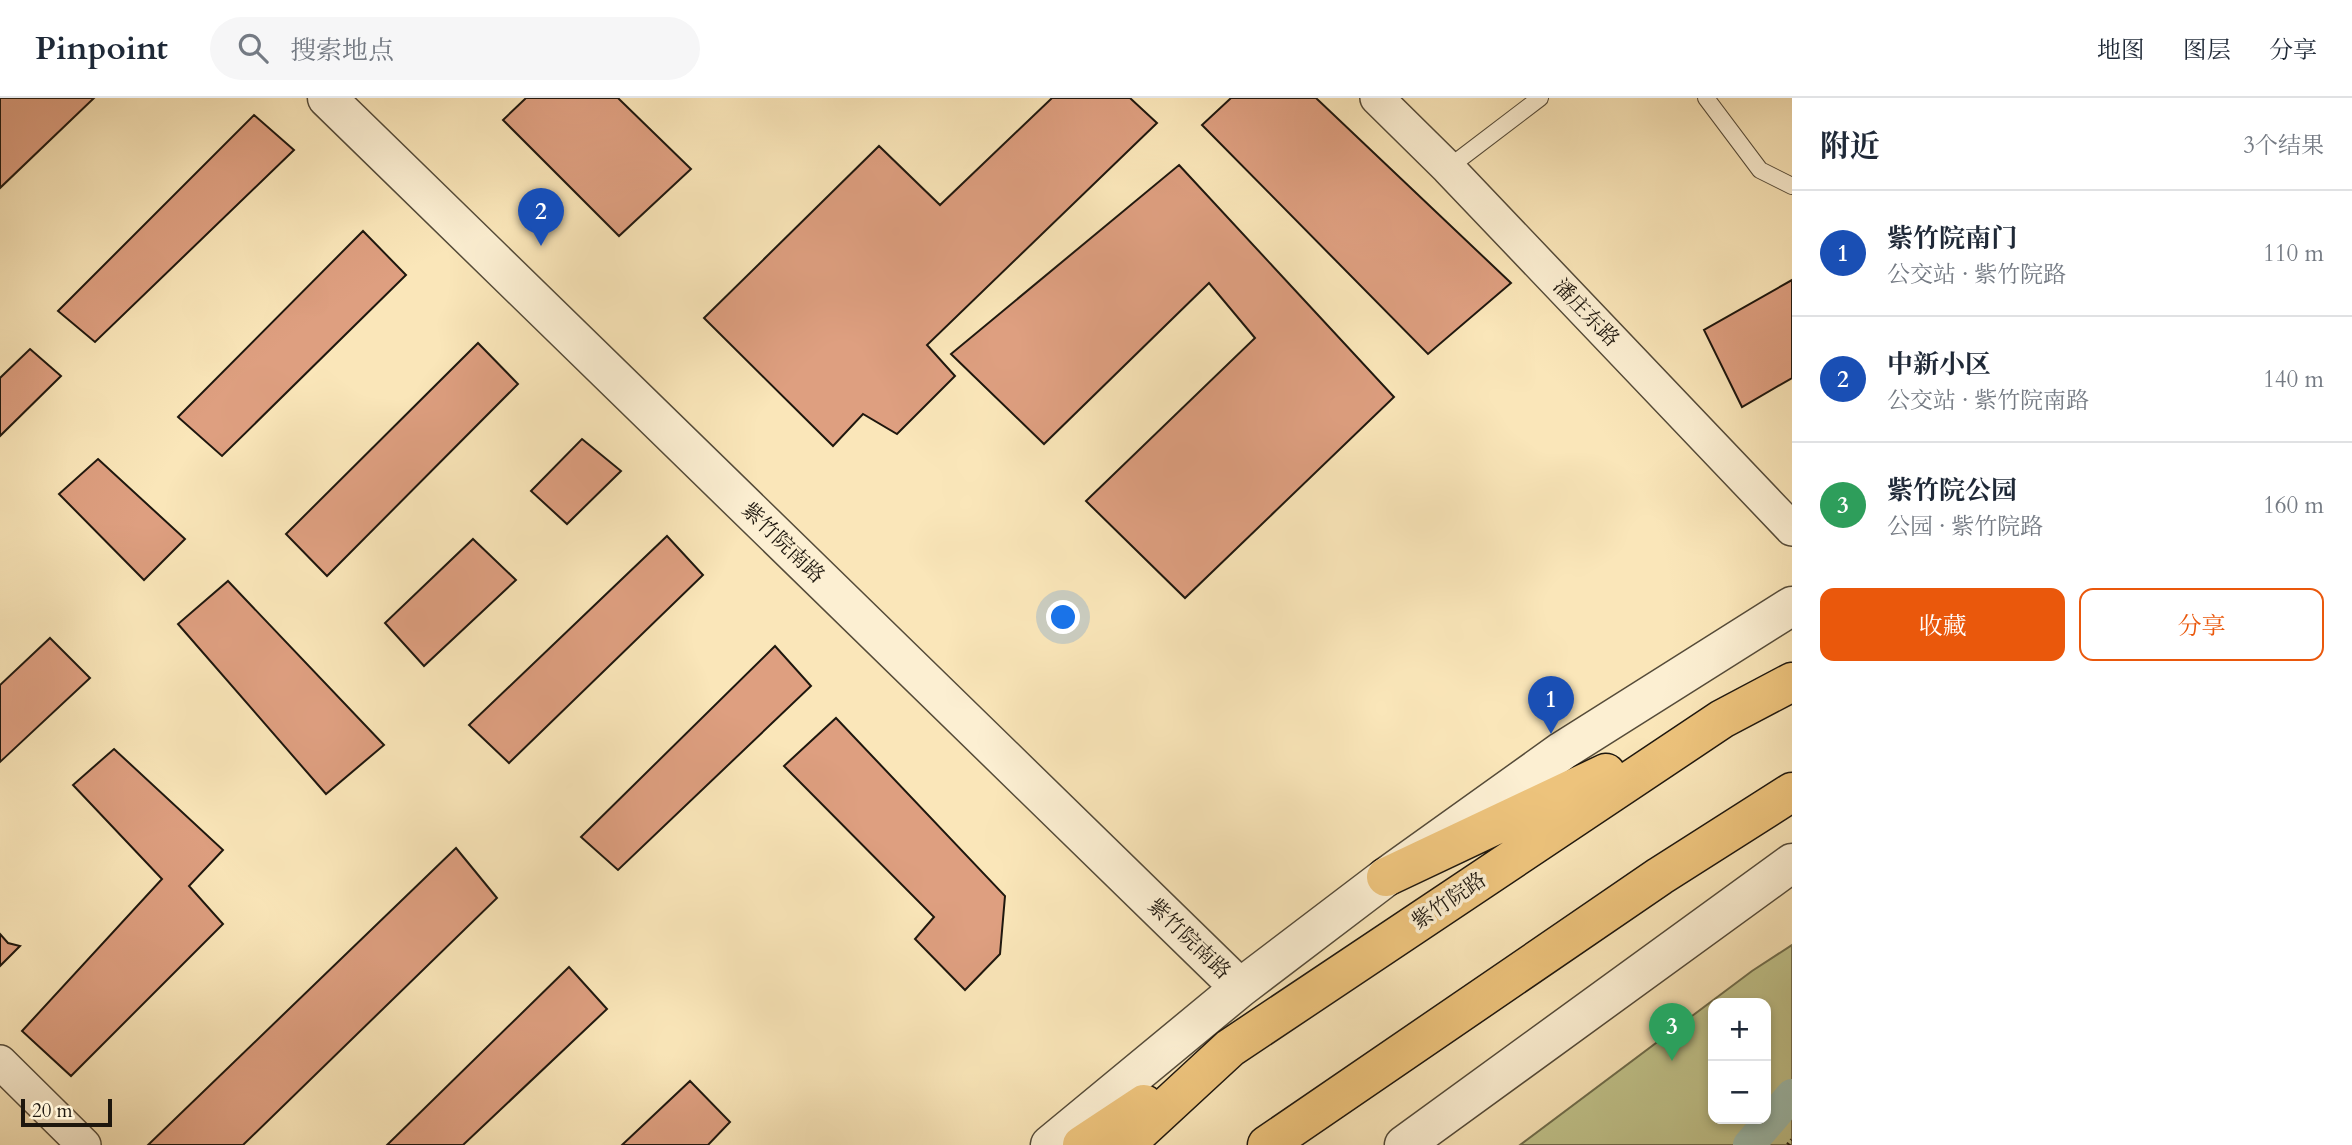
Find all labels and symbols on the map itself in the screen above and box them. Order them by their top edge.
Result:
pin: 2 [518,188,564,246]
street label: 潘庄东路 [1546,273,1626,353]
street label: 紫竹院南路 [735,496,831,590]
your location [1046,600,1080,634]
pin: 1 [1528,676,1574,734]
street label: 紫竹院路 [1406,865,1492,937]
street label: 紫竹院南路 [1141,892,1237,986]
pin: 3 [1649,1003,1695,1061]
scale bar [21,1096,112,1128]

